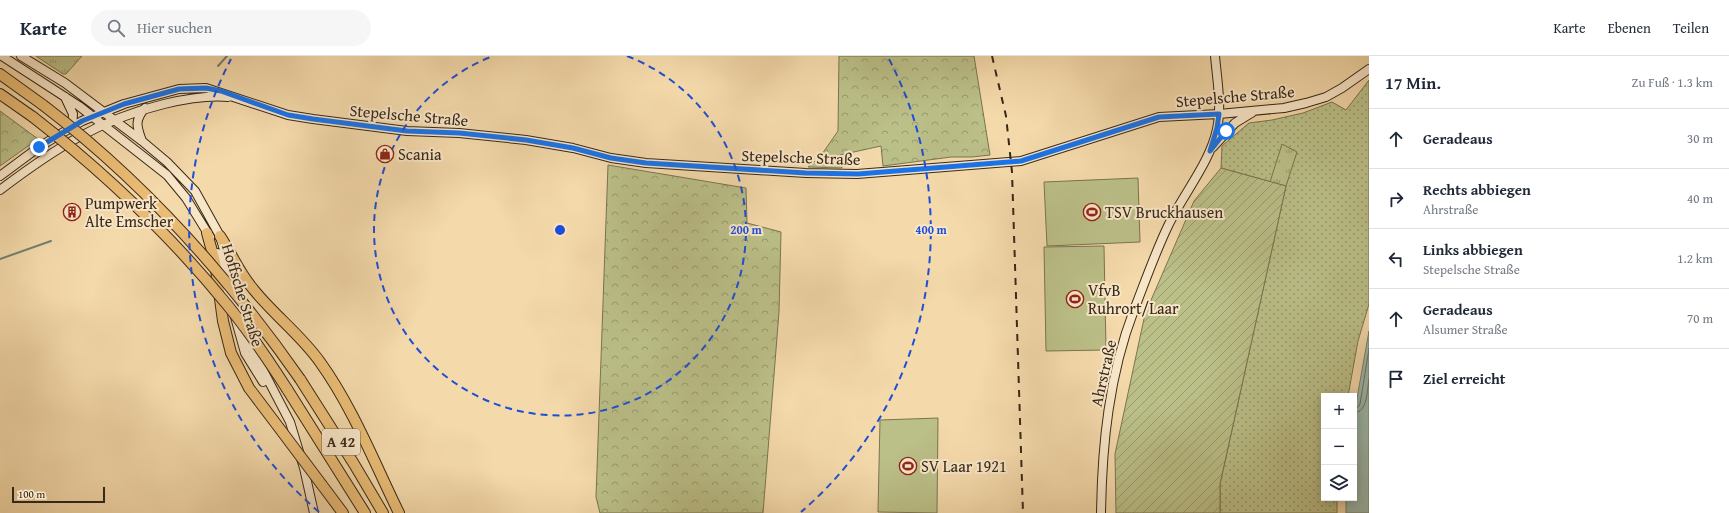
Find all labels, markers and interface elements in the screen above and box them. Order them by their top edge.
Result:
search box [91,10,371,46]
text: Karte [20,14,67,42]
icon: search [105,17,127,39]
text: Hier suchen [137,17,212,38]
text: Karte [1553,18,1586,38]
text: Ebenen [1608,18,1651,38]
text: Teilen [1673,18,1709,38]
text: 17 Min. [1385,70,1441,95]
text: Zu Fuß · 1.3 km [1632,73,1713,92]
street label: Stepelsche Straße [1175,79,1295,113]
street label: Stepelsche Straße [349,98,469,132]
route start [1217,122,1235,140]
icon: ahead [1385,128,1407,150]
text: Geradeaus [1423,128,1493,149]
text: 30 m [1687,129,1713,148]
route end [30,138,48,156]
place label: Scania [398,142,442,166]
street label: Stepelsche Straße [741,143,861,171]
shop icon: Scania [375,144,395,164]
text: Rechts abbiegen [1423,179,1531,200]
icon: right [1385,188,1407,210]
text: 40 m [1687,189,1713,208]
place label: Pumpwerk Alte Emscher [85,191,174,233]
place label: TSV Bruckhausen [1105,200,1223,224]
text: Ahrstraße [1423,200,1478,219]
building icon: Pumpwerk Alte Emscher [62,202,82,222]
sports icon: TSV Bruckhausen [1082,202,1102,222]
text: 200 m [730,221,763,238]
text: 400 m [915,221,948,238]
centre of rings [553,223,567,237]
text: Links abbiegen [1423,239,1523,260]
street label: Hoffsche Straße [216,241,270,349]
icon: left [1385,248,1407,270]
text: 1.2 km [1677,249,1713,268]
text: Stepelsche Straße [1423,260,1520,279]
place label: VfvB Ruhrort/Laar [1088,278,1179,320]
sports icon: VfvB Ruhrort/Laar [1065,289,1085,309]
text: Geradeaus [1423,299,1493,320]
icon: ahead [1385,308,1407,330]
text: 70 m [1687,309,1713,328]
text: Alsumer Straße [1423,320,1508,339]
street label: Ahrstraße [1084,337,1122,409]
icon: arrive [1385,368,1407,390]
text: Ziel erreicht [1423,368,1505,389]
map controls [1321,393,1357,501]
button: + [1321,393,1357,429]
road number: A 42 [322,429,360,455]
button: − [1321,429,1357,465]
place label: SV Laar 1921 [921,454,1007,478]
sports icon: SV Laar 1921 [898,456,918,476]
button: layers [1321,465,1357,501]
scale bar [12,485,105,504]
text: 100 m [18,486,45,502]

